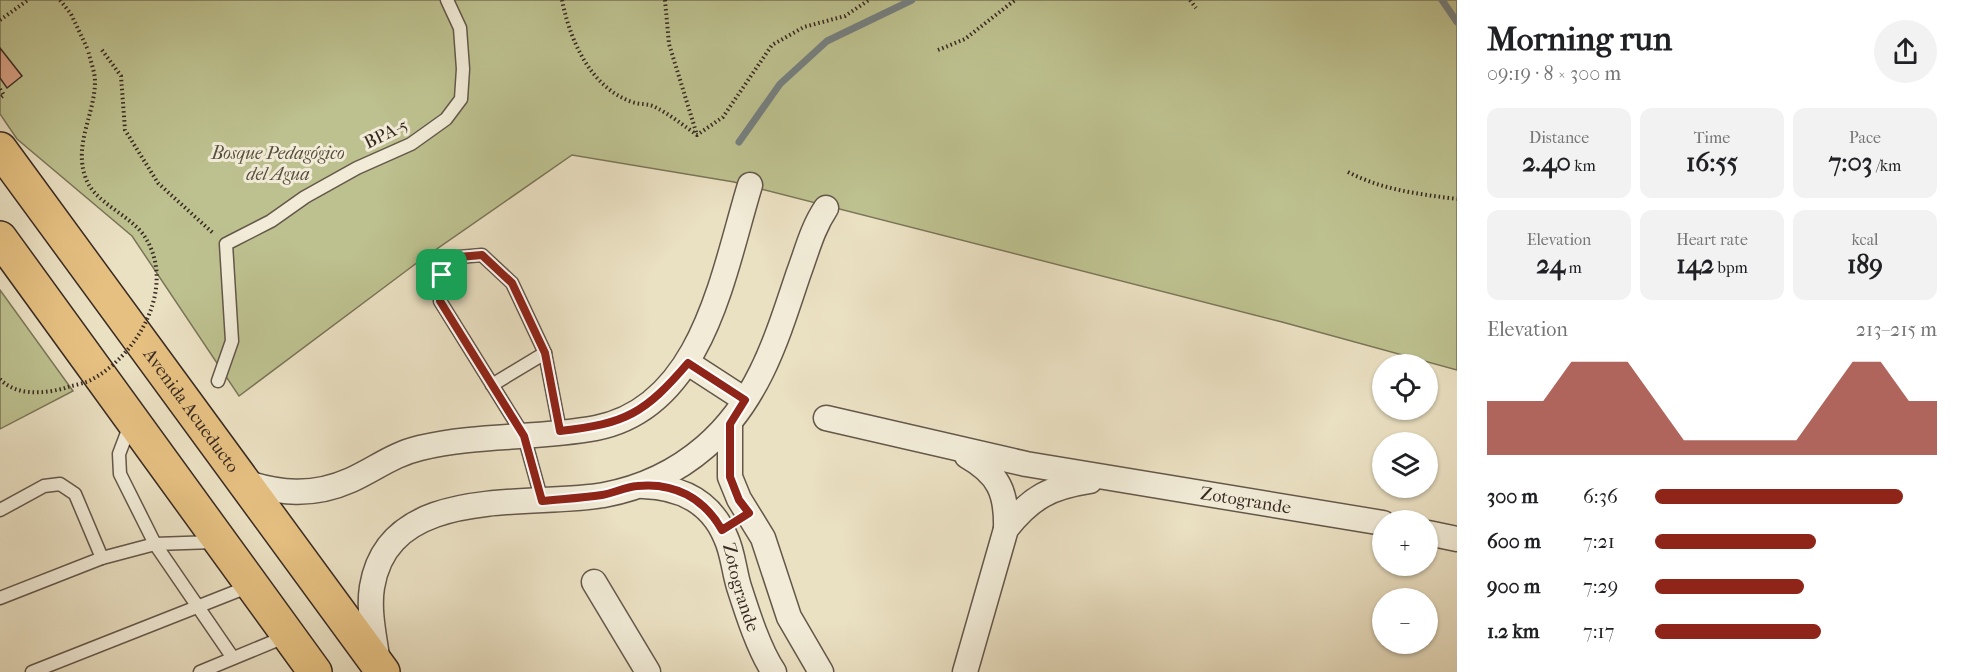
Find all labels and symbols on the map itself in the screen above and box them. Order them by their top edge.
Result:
street label: BPA-5 [361,114,411,154]
park label: Bosque Pedagógico del Agua [210,143,345,185]
pin [416,249,467,300]
street label: Avenida Acueducto [138,343,244,477]
street label: Zotogrande [1199,482,1293,518]
street label: Zotogrande [718,540,764,635]

